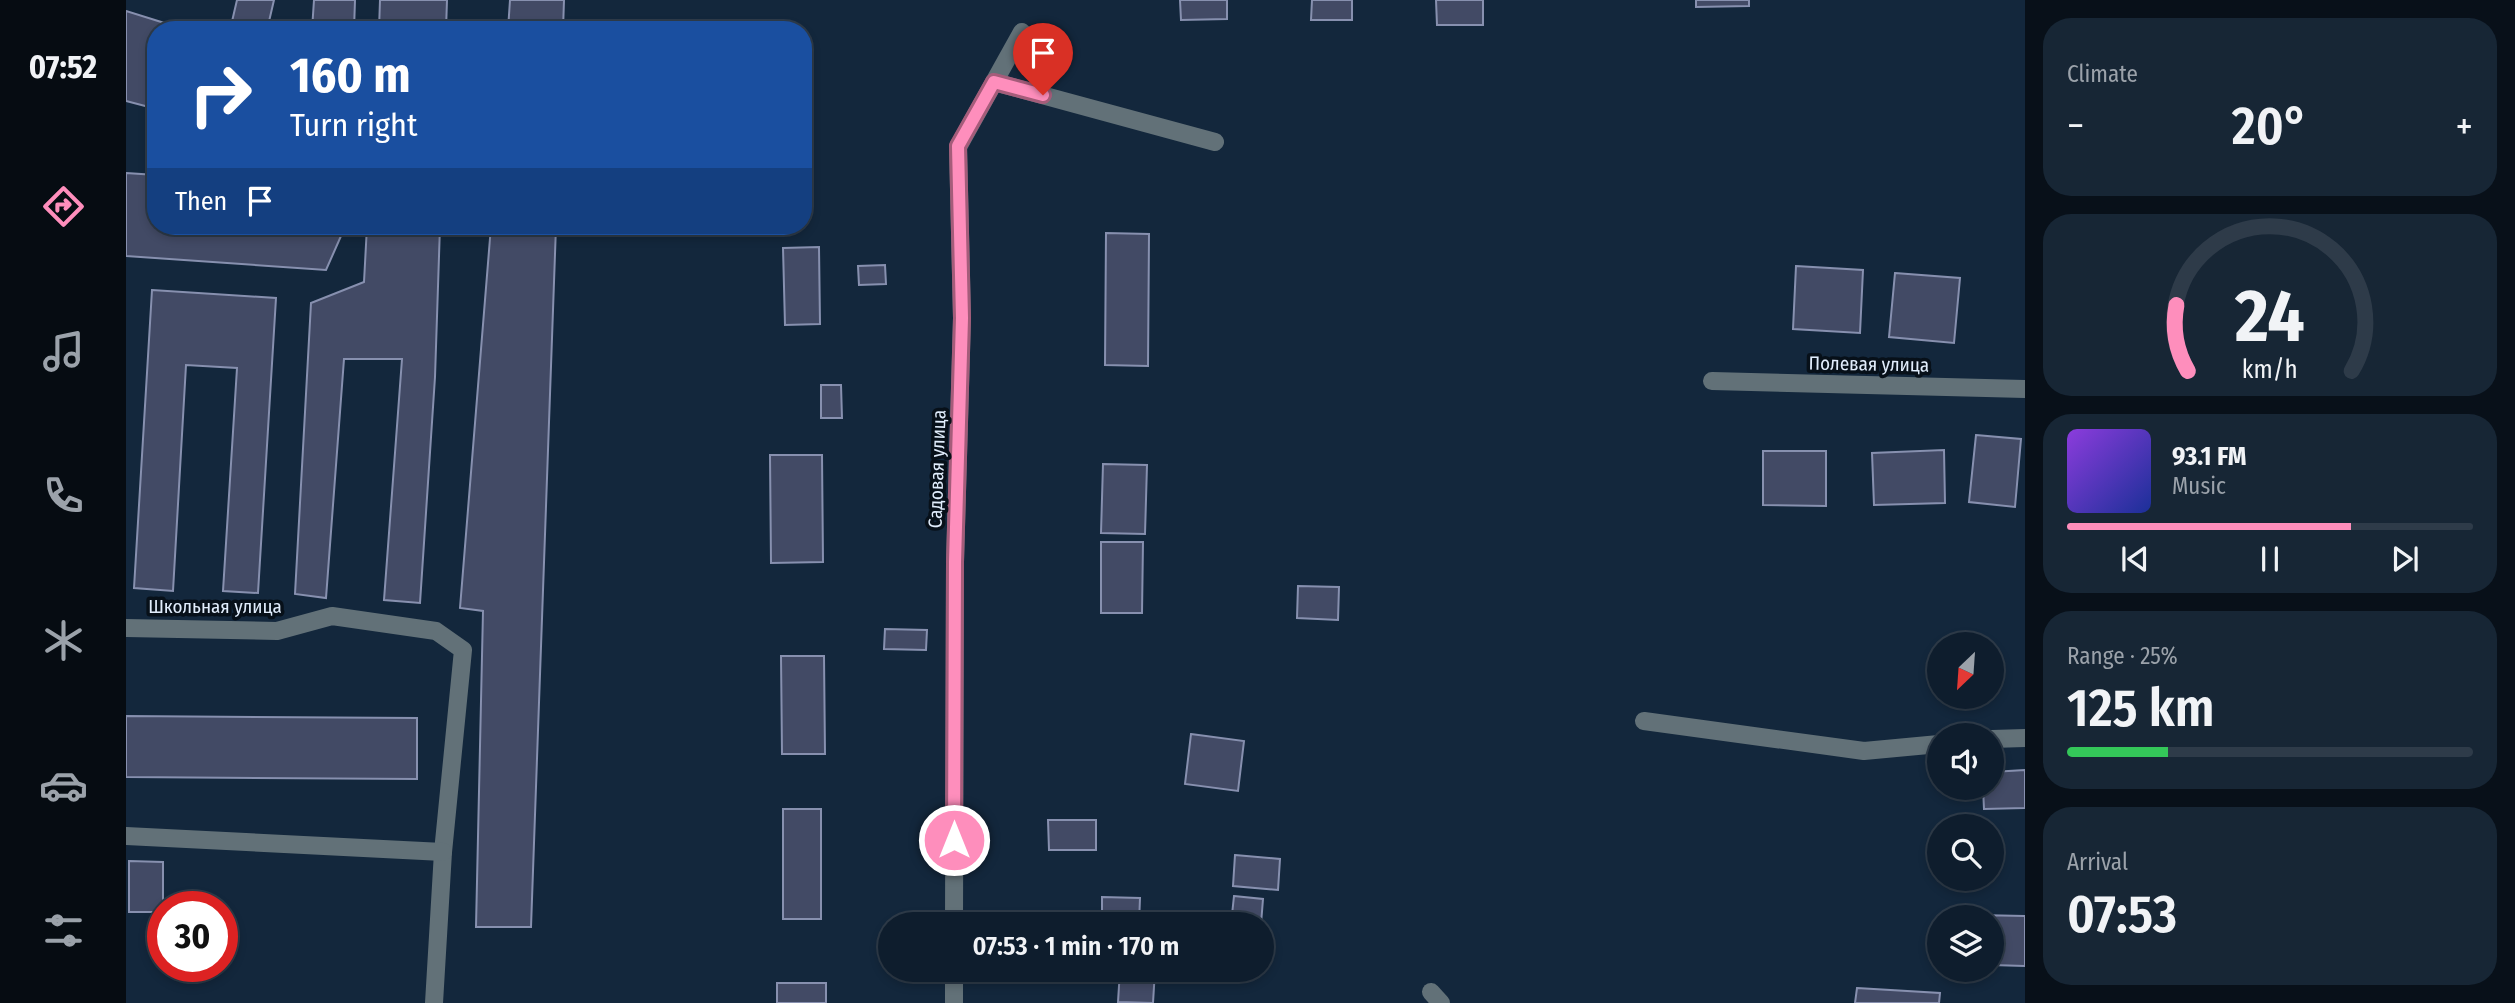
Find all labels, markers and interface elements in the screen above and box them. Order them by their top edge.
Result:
pin [1013,23,1073,95]
icon: arrive [1024,34,1062,72]
text: 160 m [290,46,411,105]
text: 07:52 [29,48,97,86]
icon: right [175,49,266,140]
text: Climate [2067,60,2138,88]
text: 20° [2232,95,2308,158]
text: − [2067,103,2084,149]
text: + [2456,103,2473,149]
text: Turn right [290,106,417,144]
icon: directions [39,182,88,231]
icon: arrive [241,182,279,220]
text: Then [175,186,227,217]
text: 24 [2234,274,2305,361]
icon: music [39,327,88,376]
street label: Полевая улица [1809,351,1929,377]
text: km/h [2242,355,2298,385]
street label: Садовая улица [923,409,951,529]
text: 93.1 FM [2172,441,2247,472]
icon: phone [39,471,88,520]
text: Music [2172,472,2226,500]
icon: previous [2116,540,2154,578]
icon: pause [2251,540,2289,578]
icon: next [2386,540,2424,578]
street label: Школьная улица [148,595,282,618]
icon: climate [39,616,88,665]
north arrow [1927,632,2004,709]
map controls [1927,632,2004,982]
text: Range · 25% [2067,642,2178,670]
text: 125 km [2067,677,2214,740]
button: sound [1927,723,2004,800]
icon: car [39,761,88,810]
position arrow [917,803,991,877]
button: search [1927,814,2004,891]
text: Arrival [2067,848,2128,876]
text: 07:53 [2067,883,2177,946]
speed limit sign: 30 [147,891,238,982]
button: layers [1927,905,2004,982]
icon: filters [39,906,88,955]
text: 07:53 · 1 min · 170 m [973,931,1179,962]

